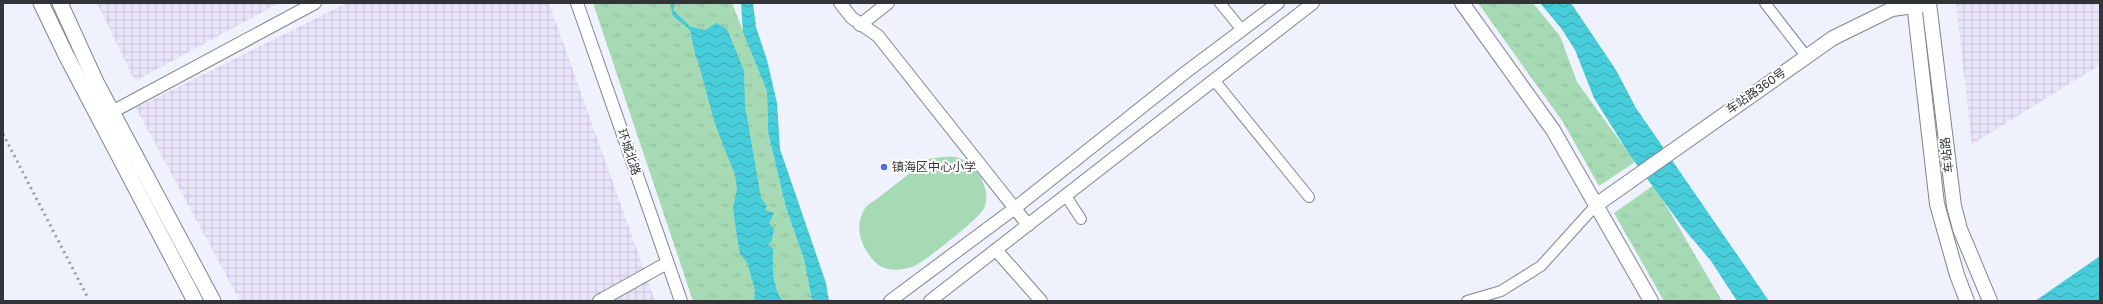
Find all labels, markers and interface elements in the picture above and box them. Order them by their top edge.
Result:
street label: 车站路360号 [1723,64,1789,117]
street label: 环城北路 [615,127,644,177]
street label: 车站路 [1937,136,1956,174]
place label: 镇海区中心小学 [892,159,976,174]
marker: 镇海区中心小学 [879,162,889,172]

